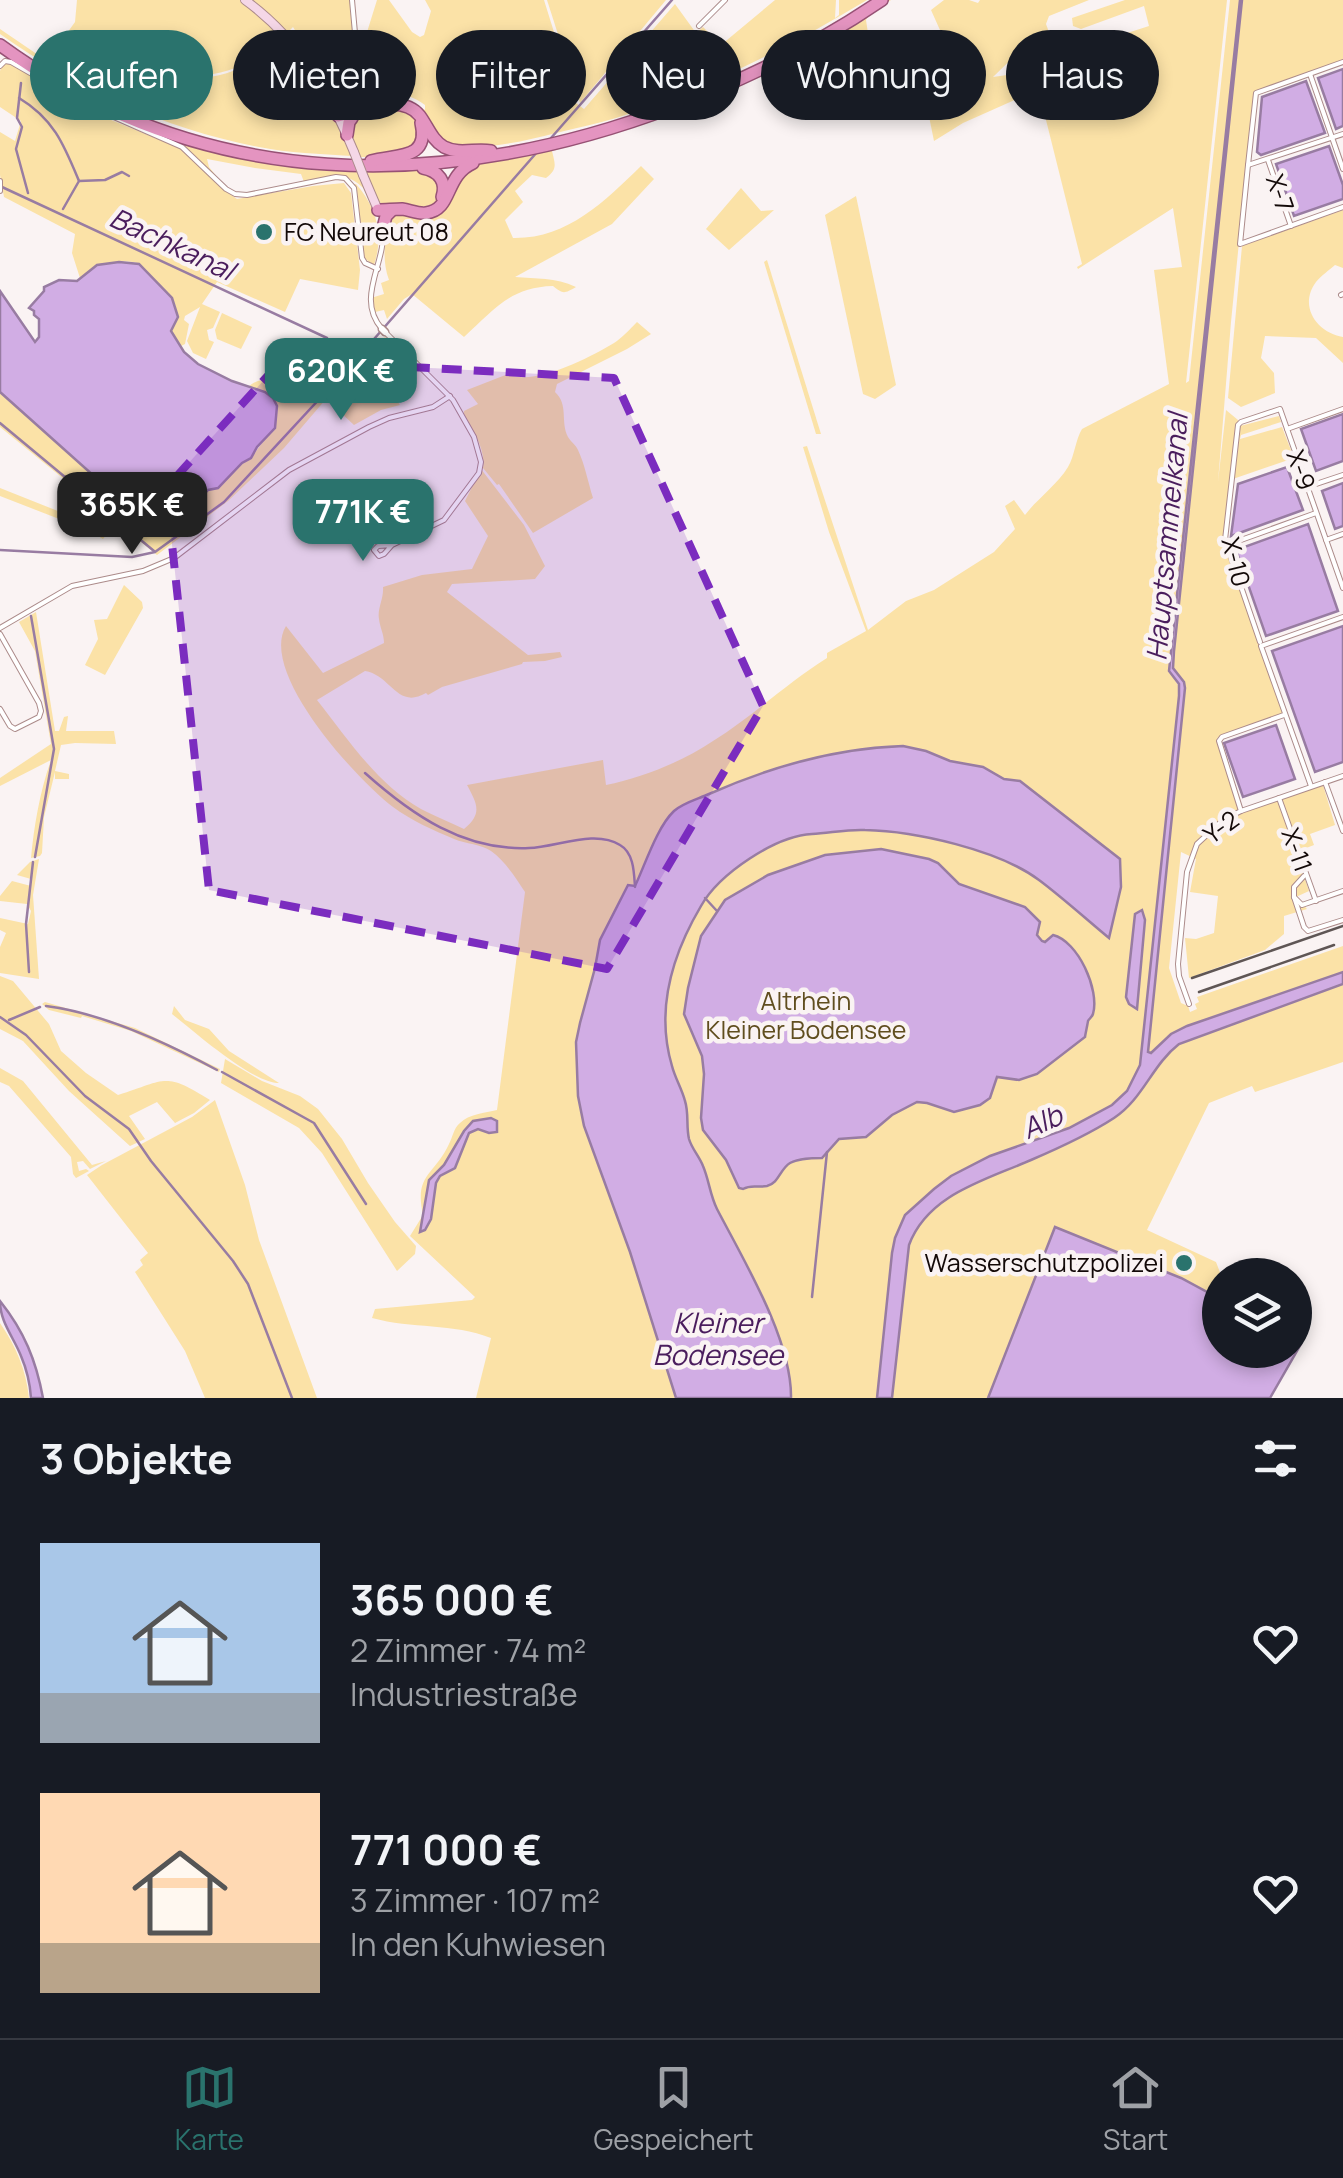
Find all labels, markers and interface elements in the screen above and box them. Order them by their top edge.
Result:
chip: Kaufen [30,30,213,120]
chip: Mieten [233,30,416,120]
chip: Filter [436,30,586,120]
chip: Neu [606,30,741,120]
chip: Wohnung [761,30,986,120]
chip: Haus [1006,30,1159,120]
street label: X-7 [1258,169,1303,216]
water label: Bachkanal [104,198,244,290]
place label: FC Neureut 08 [284,214,449,249]
marker: FC Neureut 08 [253,221,275,243]
pin: 620K € [260,338,422,423]
text: 620K € [287,348,395,392]
water label: Hauptsammelkanal [1136,408,1196,662]
street label: X-9 [1278,445,1325,495]
pin: 365K € [51,472,213,557]
pin: 771K € [282,479,444,564]
text: 365K € [79,482,185,526]
text: 771K € [315,489,411,533]
street label: X-10 [1213,533,1260,590]
street label: Y-2 [1196,802,1246,851]
street label: X-11 [1273,823,1322,877]
park label: Altrhein Kleiner Bodensee [706,983,906,1047]
water label: Alb [1015,1095,1069,1147]
place label: Wasserschutzpolizei [925,1245,1164,1280]
marker: Wasserschutzpolizei [1173,1252,1195,1274]
map controls [1202,1258,1312,1368]
button: layers [1202,1258,1312,1368]
water label: Kleiner Bodensee [653,1303,785,1373]
text: 3 Objekte [40,1429,233,1487]
icon: filters [1248,1431,1303,1486]
text: 365 000 € [350,1570,554,1628]
icon: home [120,1583,240,1703]
icon: heart [1248,1616,1303,1671]
text: 2 Zimmer · 74 m² [350,1628,586,1672]
text: Industriestraße [350,1672,578,1716]
text: 771 000 € [350,1820,542,1878]
icon: home [120,1833,240,1953]
icon: heart [1248,1866,1303,1921]
text: 3 Zimmer · 107 m² [350,1878,600,1922]
text: In den Kuhwiesen [350,1922,606,1966]
tab: Karte [175,2060,244,2158]
tab: Gespeichert [593,2060,754,2158]
tab: Start [1103,2060,1168,2158]

